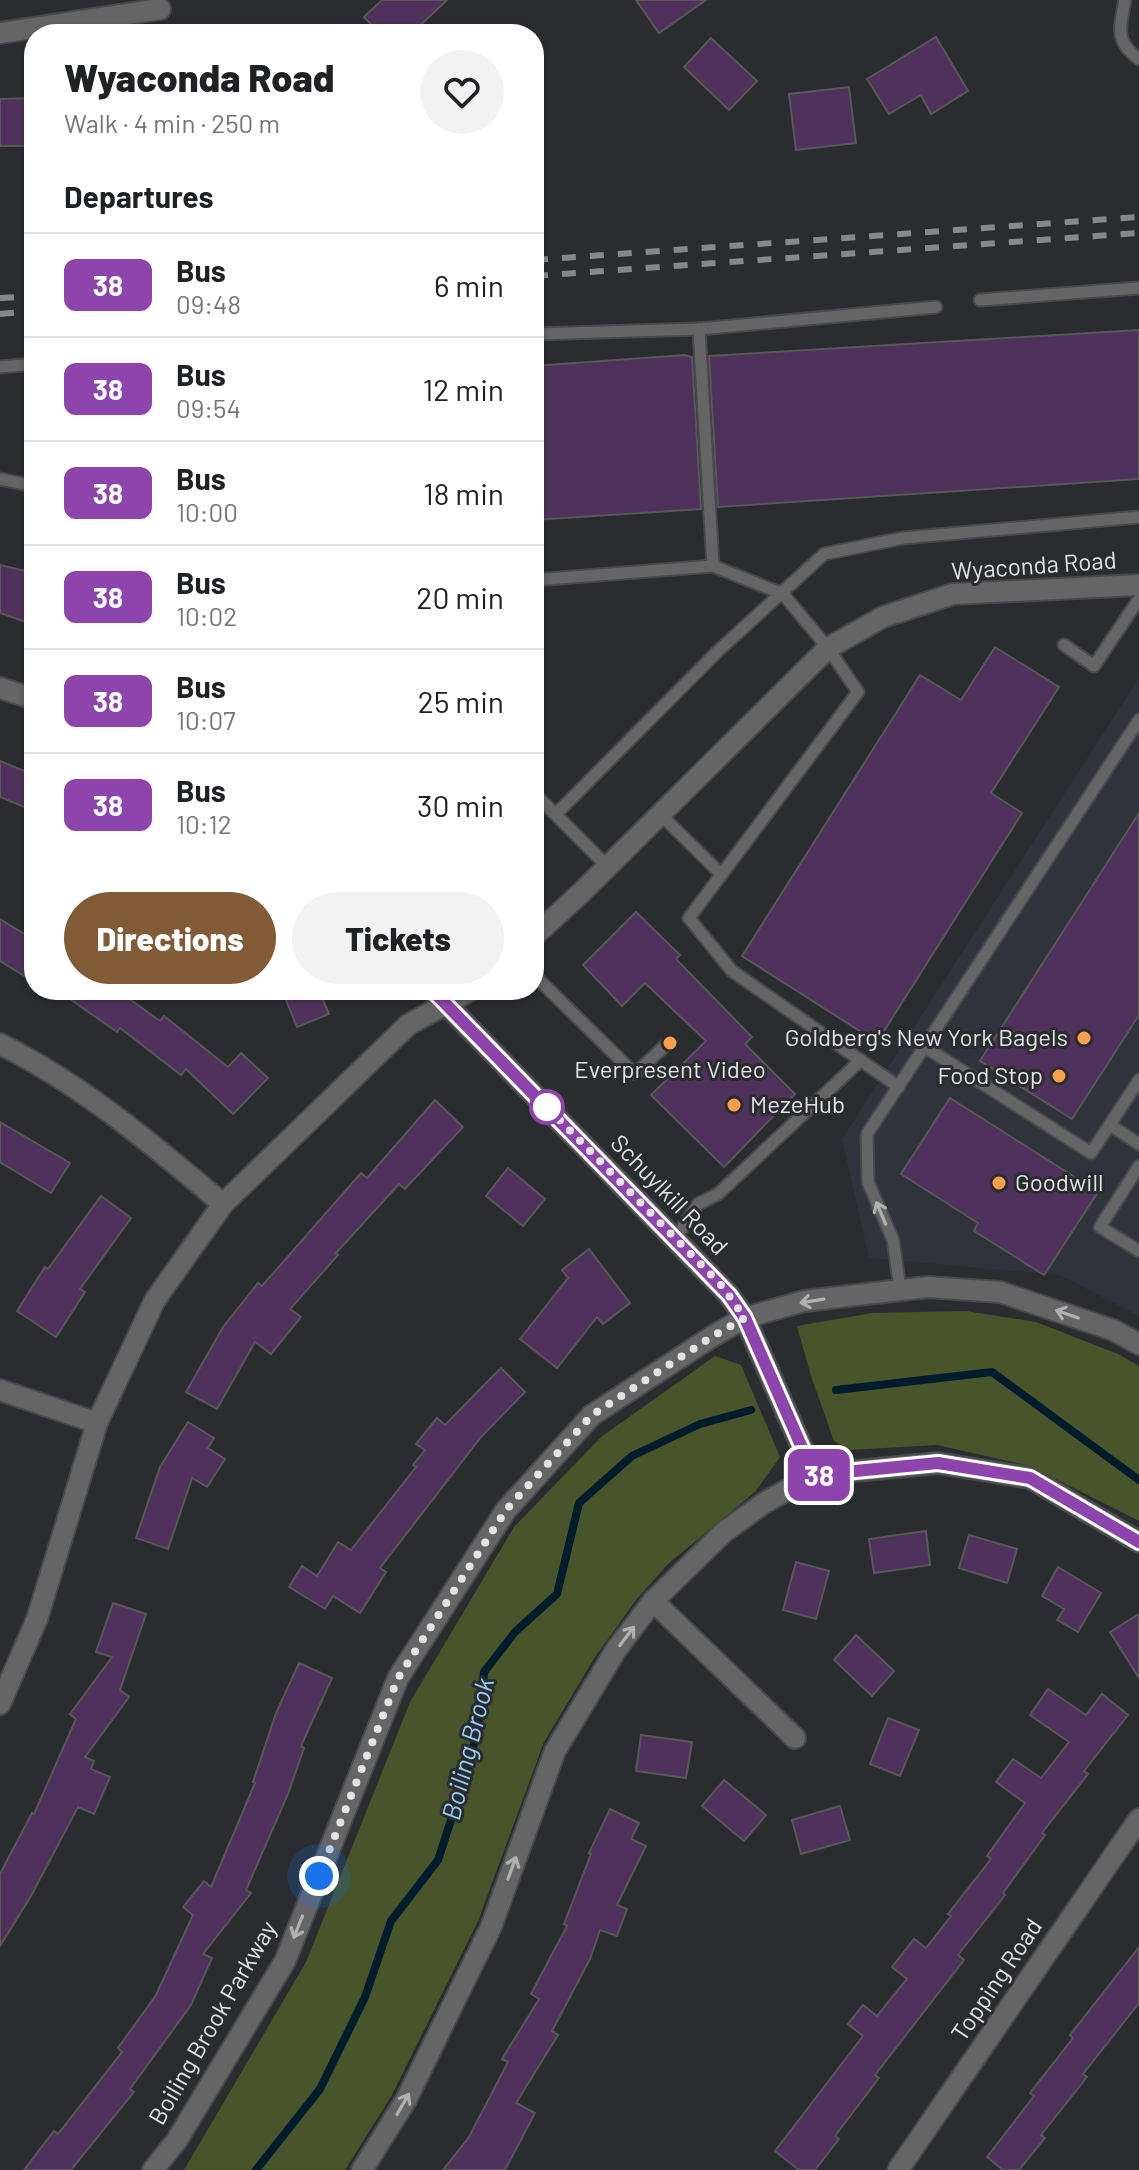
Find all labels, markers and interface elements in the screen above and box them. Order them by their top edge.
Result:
button: heart [420,50,504,134]
text: Wyaconda Road [64,54,335,100]
text: Walk · 4 min · 250 m [64,107,280,138]
text: Departures [64,178,214,214]
text: Bus [176,252,226,288]
text: 6 min [434,267,504,303]
text: 38 [93,268,123,302]
text: 09:48 [176,288,241,319]
text: Bus [176,356,226,392]
text: 12 min [423,371,504,407]
text: 38 [93,372,123,406]
text: 09:54 [176,392,241,423]
text: Bus [176,460,226,496]
text: 18 min [423,475,504,511]
text: 38 [93,476,123,510]
text: 10:00 [176,496,238,527]
street label: Wyaconda Road [950,544,1117,585]
text: Bus [176,564,226,600]
text: 20 min [416,579,504,615]
text: 38 [93,580,123,614]
text: 10:02 [176,600,237,631]
text: Bus [176,668,226,704]
text: 25 min [418,683,504,719]
text: 38 [93,684,123,718]
text: 10:07 [176,704,236,735]
text: Bus [176,772,226,808]
text: 30 min [417,787,504,823]
text: 38 [93,788,123,822]
text: 10:12 [176,808,232,839]
button: Directions [64,892,276,984]
button: Tickets [292,892,504,984]
place label: Goldberg's New York Bagels [785,1022,1068,1051]
marker: Goldberg's New York Bagels [1075,1029,1093,1047]
marker: Everpresent Video [661,1034,679,1052]
place label: Everpresent Video [574,1054,766,1083]
place label: Food Stop [938,1060,1043,1089]
marker: Food Stop [1050,1067,1068,1085]
place label: MezeHub [750,1089,845,1118]
unlabelled marker [530,1090,564,1124]
marker: MezeHub [725,1096,743,1114]
street label: Schuylkill Road [605,1128,735,1260]
place label: Goodwill [1015,1167,1103,1196]
marker: Goodwill [990,1174,1008,1192]
one-way arrow [873,1201,888,1226]
one-way arrow [800,1294,825,1309]
one-way arrow [1055,1306,1080,1321]
line badge: 38 [783,1449,855,1501]
text: 38 [804,1458,834,1492]
one-way arrow [618,1626,635,1648]
water label: Boiling Brook [434,1674,499,1823]
your location [299,1856,339,1896]
one-way arrow [506,1856,521,1881]
street label: Topping Road [944,1912,1047,2046]
one-way arrow [290,1914,304,1939]
street label: Boiling Brook Parkway [142,1915,282,2129]
one-way arrow [396,2092,411,2116]

